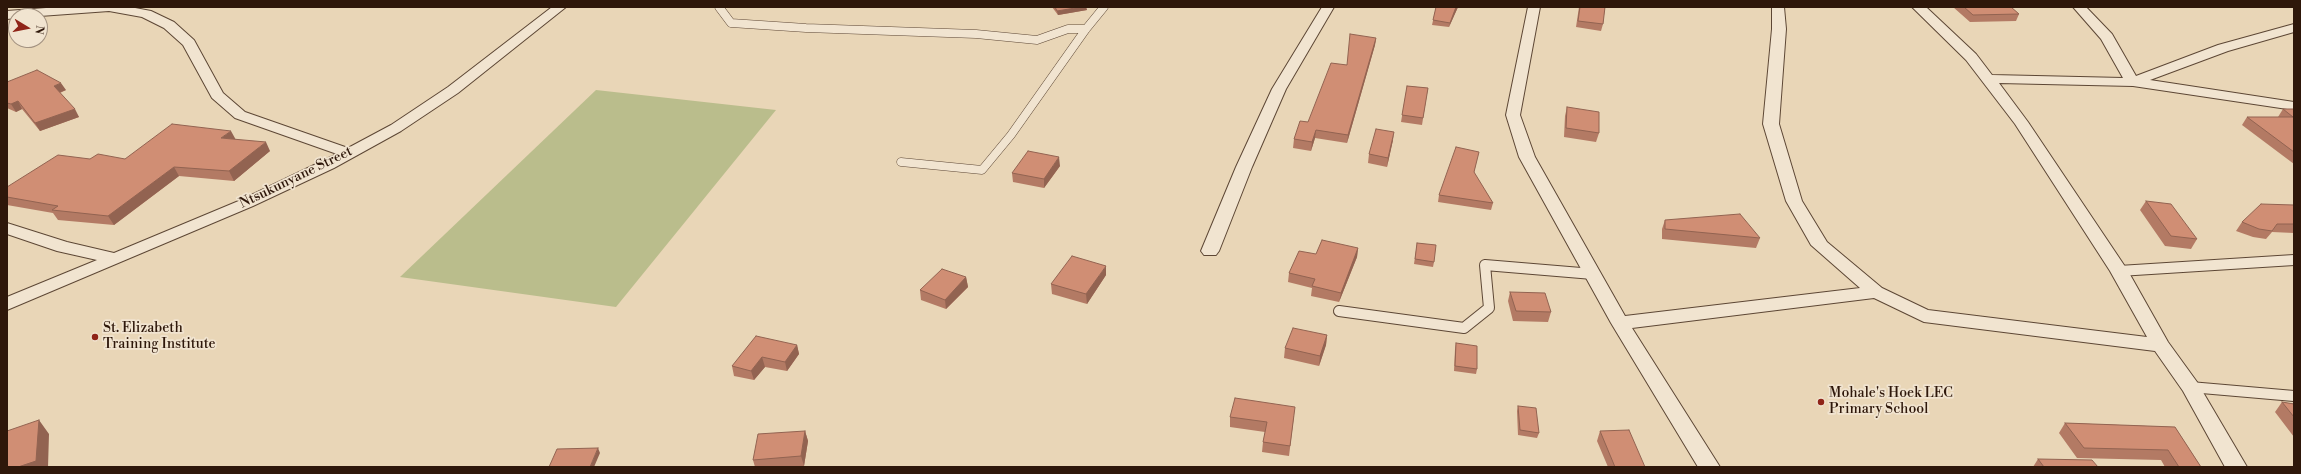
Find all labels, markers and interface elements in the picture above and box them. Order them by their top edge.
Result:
north arrow [8,8,48,48]
text: N [31,24,46,35]
street label: Ntsukunyane Street [237,143,355,213]
place label: St. Elizabeth Training Institute [103,321,216,354]
marker: St. Elizabeth Training Institute [90,332,100,342]
place label: Mohale's Hoek LEC Primary School [1829,386,1953,418]
marker: Mohale's Hoek LEC Primary School [1816,397,1826,407]

